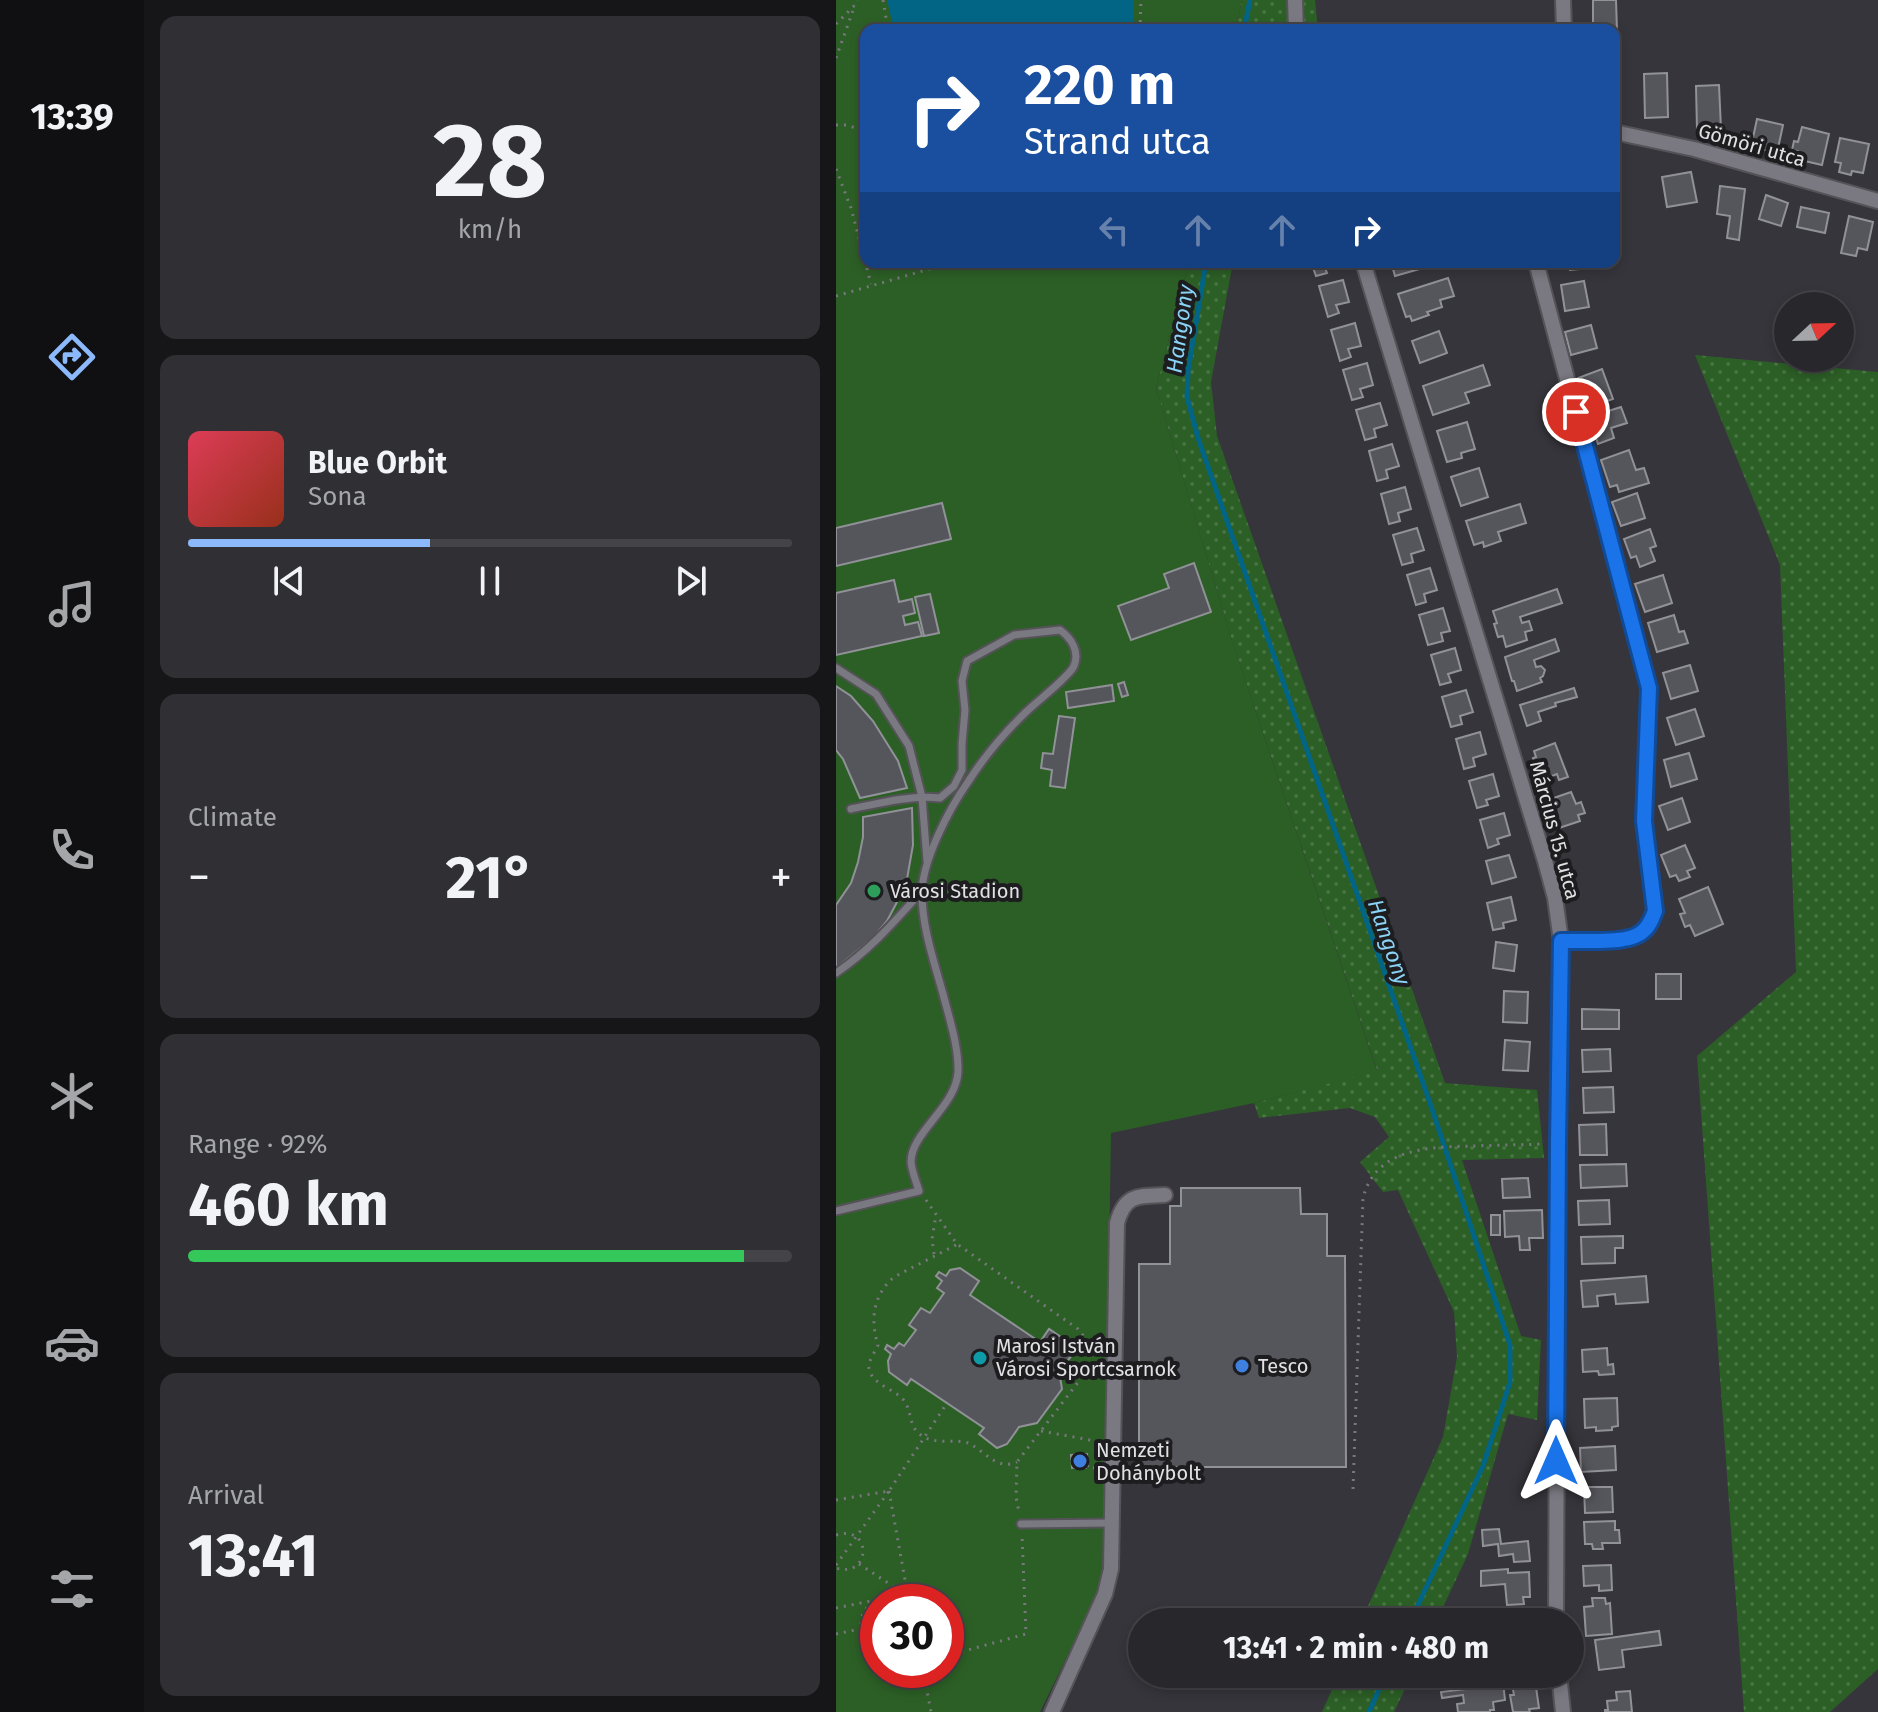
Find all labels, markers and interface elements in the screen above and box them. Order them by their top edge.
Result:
text: 220 m [1024,52,1175,119]
icon: right [892,56,996,160]
text: 13:39 [30,95,114,139]
text: 28 [433,99,547,224]
street label: Gömöri utca [1696,118,1808,172]
text: Strand utca [1024,120,1211,164]
icon: left [1092,208,1136,252]
icon: ahead [1176,208,1220,252]
icon: ahead [1260,208,1304,252]
icon: right [1344,208,1388,252]
text: km/h [458,214,522,245]
water label: Hangony [1160,282,1200,375]
north arrow [1774,292,1854,372]
map controls [1774,292,1854,372]
icon: directions [44,329,100,385]
pin [1542,378,1610,446]
icon: arrive [1554,390,1598,434]
text: Blue Orbit [308,445,447,481]
text: Sona [308,481,367,512]
icon: previous [267,559,311,603]
icon: pause [468,559,512,603]
icon: next [669,559,713,603]
icon: music [44,576,100,632]
street label: Március 15. utca [1525,758,1585,902]
text: Climate [188,802,277,833]
icon: phone [44,822,100,878]
text: 21° [446,842,534,914]
text: − [188,851,210,904]
text: + [770,851,792,904]
place label: Városi Stadion [890,879,1020,903]
marker: Városi Stadion [865,882,883,900]
water label: Hangony [1362,896,1417,990]
icon: climate [44,1068,100,1124]
text: Range · 92% [188,1129,328,1160]
text: 460 km [188,1169,389,1241]
icon: car [44,1315,100,1371]
place label: Marosi István Városi Sportcsarnok [996,1334,1177,1381]
marker: Marosi István Városi Sportcsarnok [971,1349,989,1367]
place label: Tesco [1258,1354,1308,1378]
marker: Tesco [1233,1357,1251,1375]
position arrow [1514,1419,1598,1503]
place label: Nemzeti Dohánybolt [1096,1438,1202,1485]
marker: Nemzeti Dohánybolt [1071,1452,1089,1470]
text: Arrival [188,1480,264,1511]
text: 13:41 [188,1520,319,1592]
icon: filters [44,1561,100,1617]
speed limit sign: 30 [860,1584,964,1688]
text: 13:41 · 2 min · 480 m [1223,1630,1489,1666]

